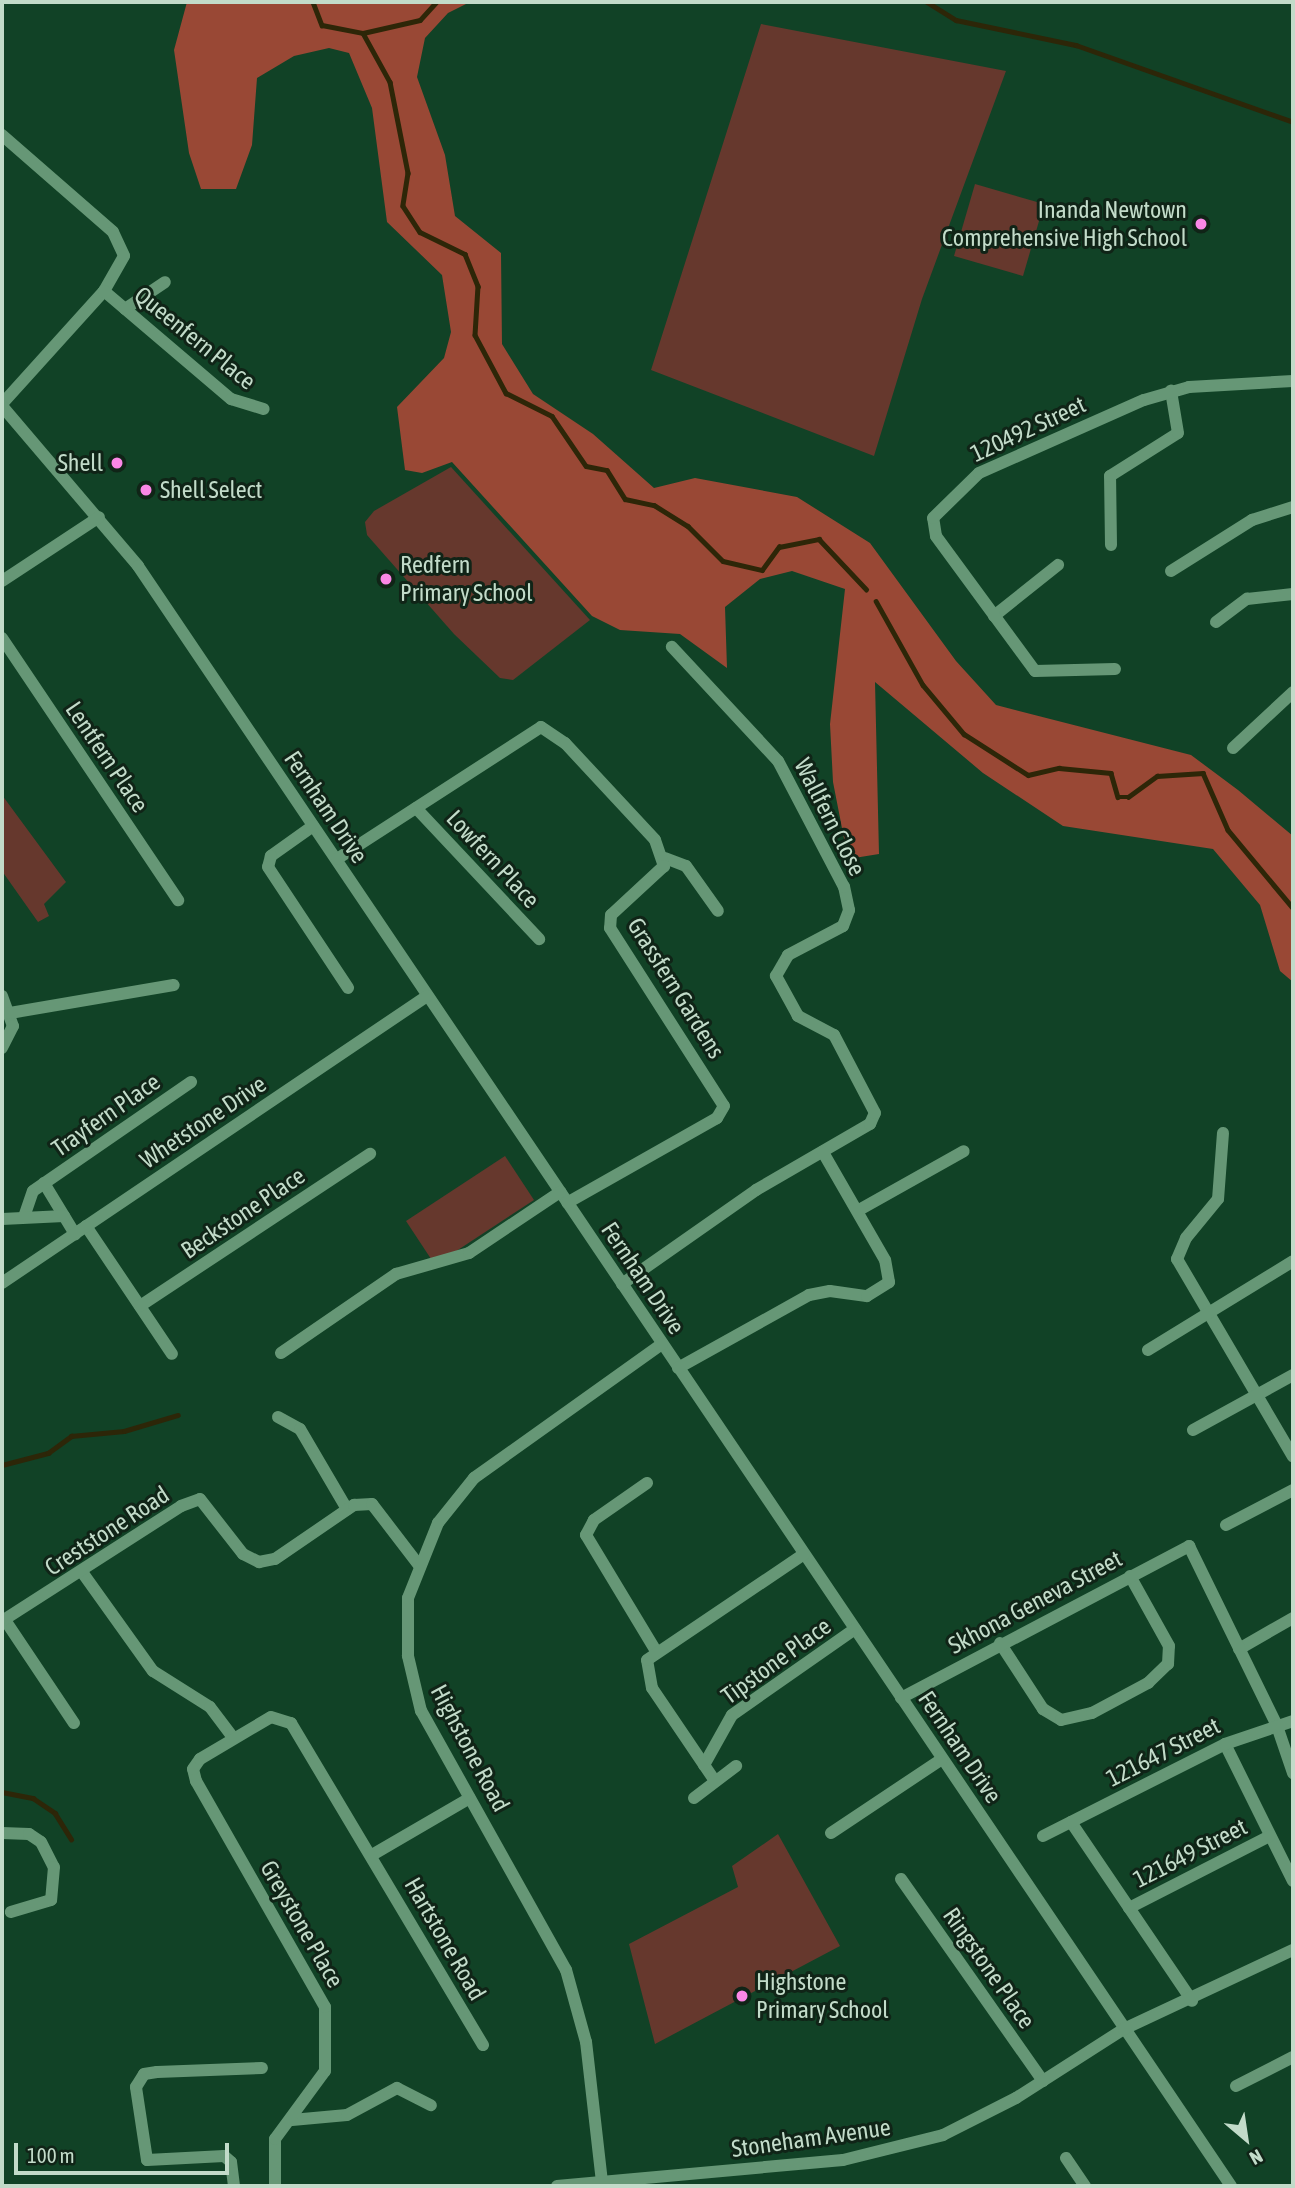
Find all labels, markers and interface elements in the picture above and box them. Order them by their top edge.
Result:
place label: Inanda Newtown Comprehensive High School [942,196,1187,252]
marker: Inanda Newtown Comprehensive High School [1193,216,1209,232]
street label: Queenfern Place [129,280,261,396]
street label: 120492 Street [966,390,1090,468]
place label: Shell [58,449,103,477]
marker: Shell [109,455,125,471]
place label: Shell Select [160,476,262,504]
marker: Shell Select [138,482,154,498]
place label: Redfern Primary School [400,551,533,607]
marker: Redfern Primary School [378,571,394,587]
street label: Lentfern Place [59,696,155,818]
street label: Fernham Drive [278,746,374,868]
street label: Wallfern Close [788,754,872,880]
street label: Lowfern Place [440,804,546,914]
street label: Grassfern Gardens [621,912,731,1064]
street label: Trayfern Place [46,1067,166,1163]
street label: Whetstone Drive [135,1069,271,1175]
street label: Beckstone Place [176,1161,310,1265]
street label: Fernham Drive [595,1217,691,1339]
street label: Creststone Road [40,1480,174,1582]
street label: Skhona Geneva Street [943,1544,1127,1660]
street label: Tipstone Place [716,1612,836,1710]
street label: Highstone Road [425,1680,515,1816]
street label: Fernham Drive [912,1686,1008,1808]
street label: 121647 Street [1101,1711,1225,1793]
street label: 121649 Street [1128,1812,1252,1894]
street label: Greystone Place [254,1855,350,1993]
street label: Hartstone Road [398,1873,492,2005]
street label: Ringstone Place [937,1902,1041,2034]
place label: Highstone Primary School [756,1968,889,2024]
marker: Highstone Primary School [734,1988,750,2004]
north arrow [1211,2104,1281,2174]
street label: Stoneham Avenue [730,2113,892,2163]
scale bar [18,2128,233,2172]
text: 100 m [27,2143,75,2167]
text: N [1246,2145,1266,2170]

